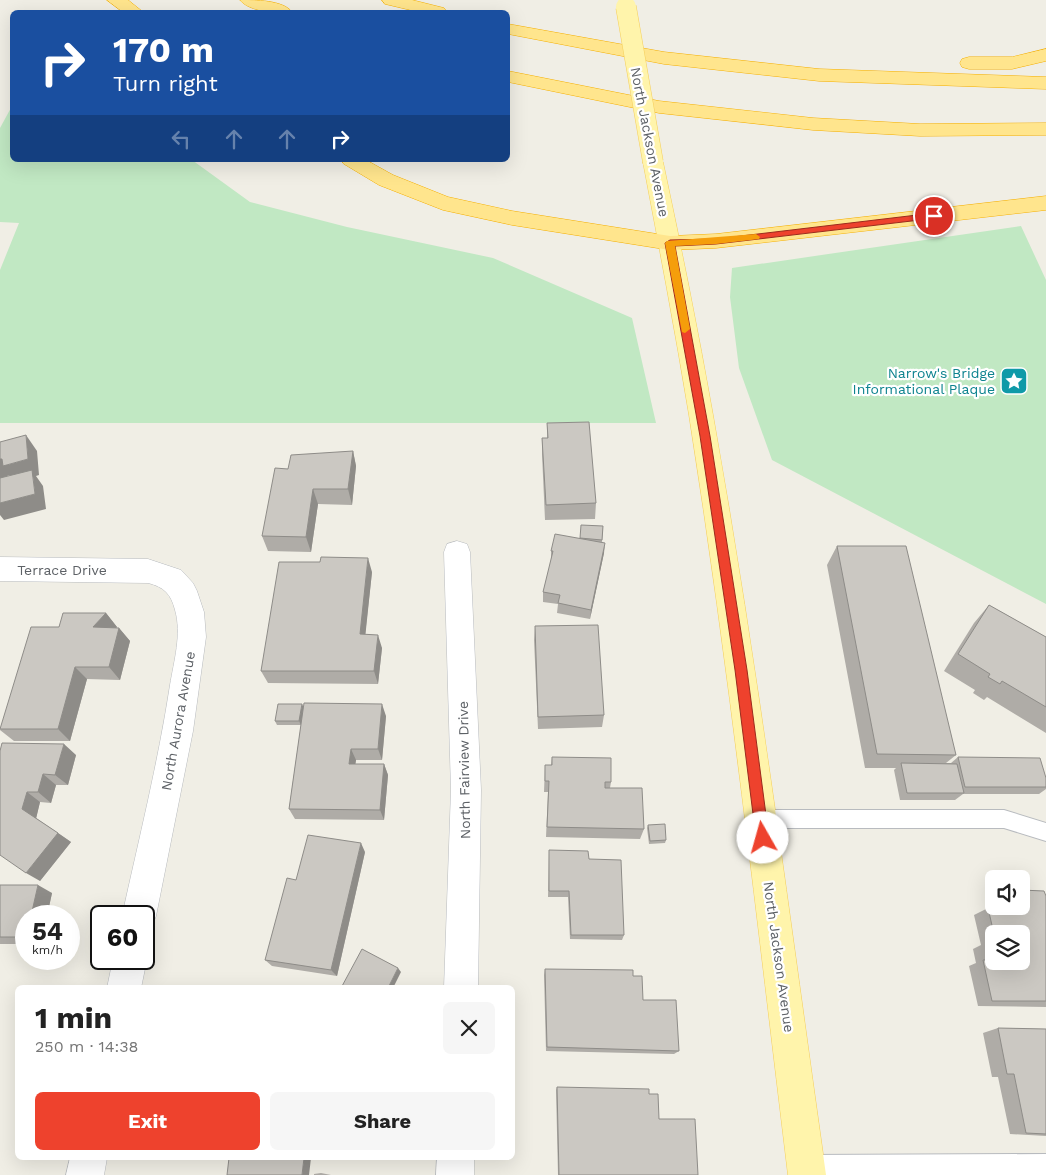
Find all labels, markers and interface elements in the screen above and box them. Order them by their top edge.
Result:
text: 170 m [113,29,214,71]
icon: right [30,30,95,95]
street label: North Jackson Avenue [628,66,672,218]
text: Turn right [113,71,218,96]
icon: left [167,125,195,153]
icon: ahead [220,125,248,153]
icon: ahead [273,125,301,153]
icon: right [326,125,354,153]
pin [913,195,955,237]
icon: arrive [920,202,948,230]
place label: Narrow's Bridge Informational Plaque [853,365,995,397]
place icon: Narrow's Bridge Informational Plaque [999,366,1029,396]
street label: Terrace Drive [17,562,107,578]
street label: North Aurora Avenue [158,650,198,792]
street label: North Fairview Drive [455,701,473,839]
position arrow [736,811,788,863]
map controls [985,870,1030,970]
button: sound [985,870,1030,915]
street label: North Jackson Avenue [760,881,798,1033]
speed limit sign: 60 [90,905,155,970]
text: 54 [32,917,63,946]
button: layers [985,925,1030,970]
text: km/h [32,943,63,957]
text: 1 min [35,1000,112,1035]
button: close [443,1002,495,1054]
text: 250 m · 14:38 [35,1037,138,1056]
button: Exit [35,1092,260,1150]
button: Share [270,1092,495,1150]

